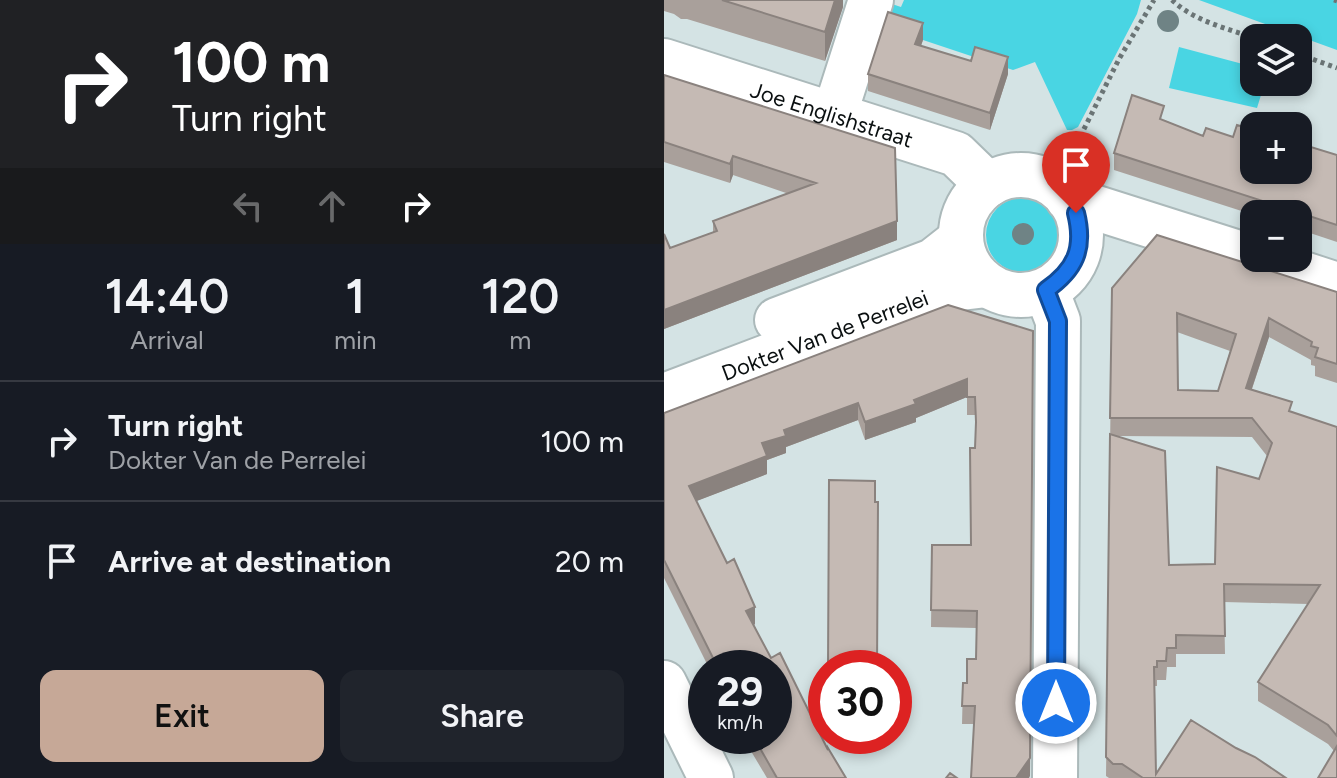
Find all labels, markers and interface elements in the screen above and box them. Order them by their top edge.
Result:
map controls [1240,24,1312,272]
button: layers [1240,24,1312,96]
text: 100 m [172,29,330,96]
icon: right [40,32,144,136]
street label: Joe Englishstraat [747,76,916,153]
text: Turn right [172,97,327,140]
button: + [1240,112,1312,184]
pin [1042,131,1110,213]
icon: arrive [1054,143,1098,187]
icon: left [226,184,270,228]
icon: ahead [310,184,354,228]
icon: right [394,184,438,228]
button: − [1240,200,1312,272]
text: 14:40 [104,267,229,325]
text: 1 [345,267,365,325]
text: 120 [481,267,560,325]
street label: Dokter Van de Perrelei [718,284,932,387]
text: Arrival [130,324,204,356]
text: min [334,324,377,356]
text: m [509,324,531,356]
text: Turn right [108,407,243,444]
icon: right [40,419,84,463]
text: 100 m [540,423,624,460]
text: Dokter Van de Perrelei [108,444,366,476]
icon: arrive [40,539,84,583]
text: Arrive at destination [108,543,391,580]
text: 20 m [555,543,624,580]
speed limit sign: 30 [808,650,912,754]
position arrow [1014,661,1098,745]
text: 29 [717,668,763,716]
button: Exit [40,670,324,762]
button: Share [340,670,624,762]
text: km/h [717,710,763,734]

